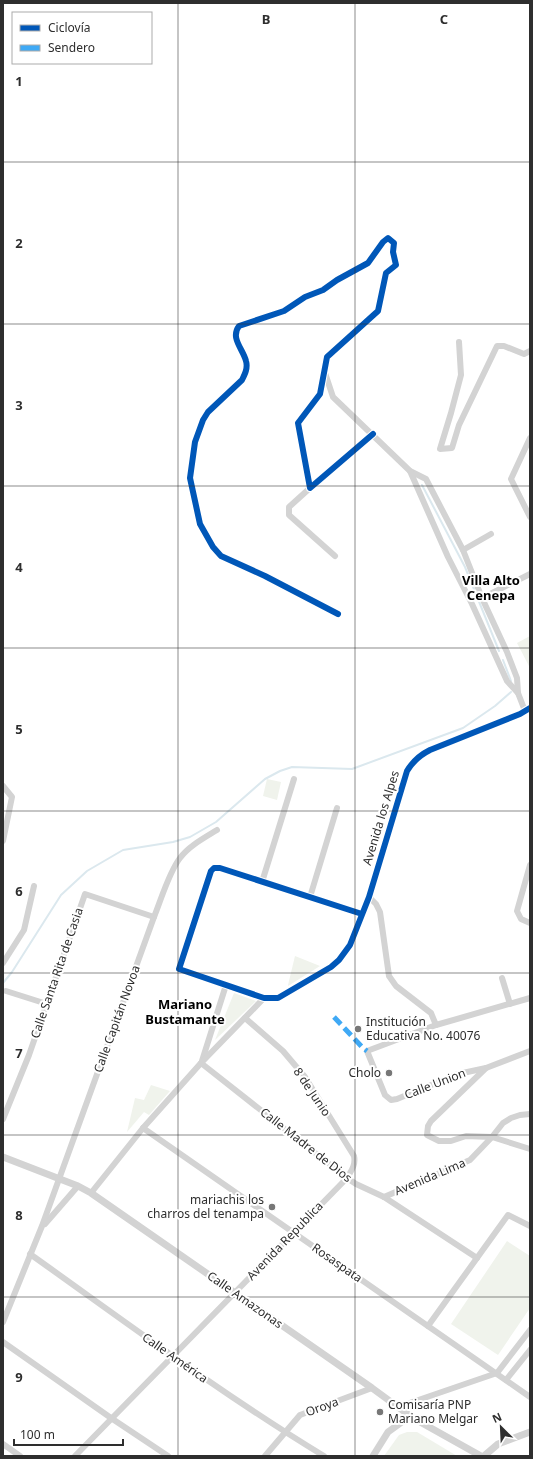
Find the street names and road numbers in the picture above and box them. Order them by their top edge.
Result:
street label: Avenida los Alpes [358,768,403,867]
street label: Calle Santa Rita de Casia [26,905,87,1040]
street label: Calle Capitán Novoa [89,963,144,1075]
street label: 8 de Junio [290,1064,335,1120]
street label: Calle Union [402,1064,468,1103]
street label: Calle Madre de Dios [257,1103,356,1186]
street label: Avenida Lima [392,1154,468,1199]
street label: Avenida Republica [243,1198,327,1284]
street label: Rosaspata [309,1239,366,1286]
street label: Calle Amazonas [204,1267,287,1332]
street label: Calle América [139,1329,212,1387]
street label: Oroya [303,1393,341,1420]

